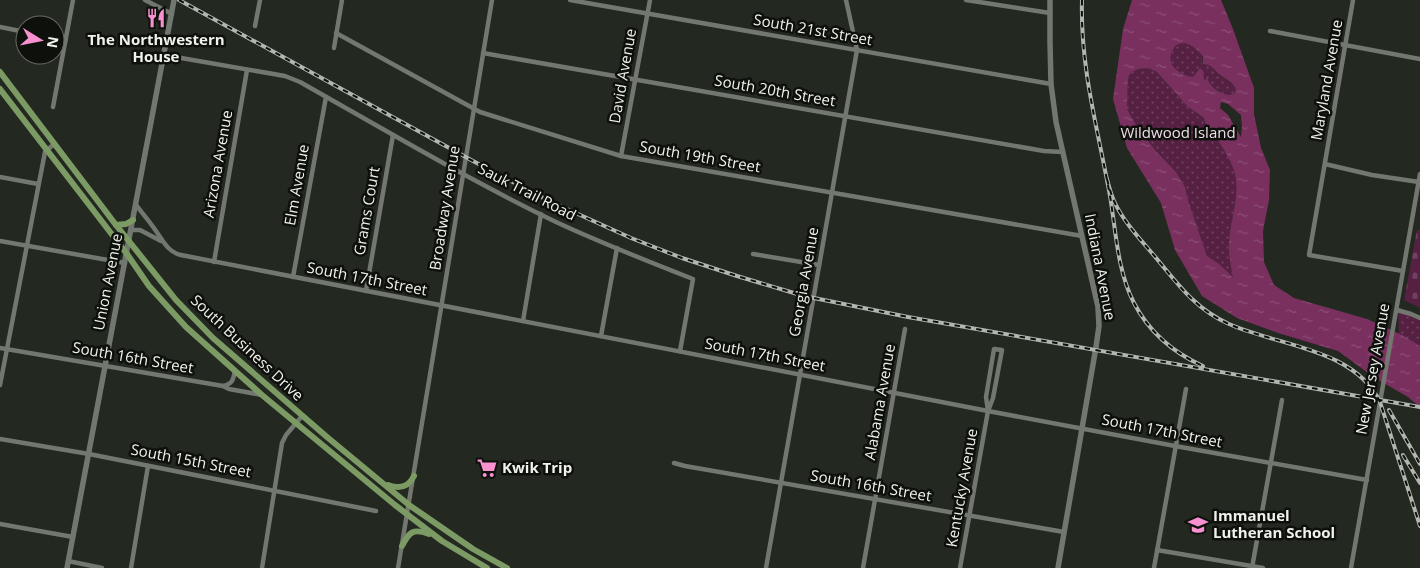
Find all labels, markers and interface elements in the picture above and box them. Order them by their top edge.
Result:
restaurant icon: The Northwestern House [145,7,167,29]
street label: South 21st Street [752,9,874,49]
north arrow [15,15,65,65]
street label: Maryland Avenue [1306,18,1346,142]
street label: David Avenue [604,27,640,125]
place label: The Northwestern House [87,29,225,66]
text: N [43,35,64,50]
street label: South 20th Street [713,70,837,110]
street label: Arizona Avenue [198,108,236,219]
park label: Wildwood Island [1120,122,1236,142]
street label: South 19th Street [638,136,762,176]
street label: Elm Avenue [279,143,313,227]
street label: Broadway Avenue [424,144,464,272]
street label: Sauk Trail Road [475,158,580,224]
street label: Grams Court [348,165,384,257]
street label: Indiana Avenue [1081,212,1121,322]
street label: Georgia Avenue [784,225,822,338]
street label: Union Avenue [88,232,126,332]
street label: South 17th Street [305,257,429,300]
street label: South Business Drive [187,290,308,405]
street label: New Jersey Avenue [1351,302,1393,436]
street label: South 17th Street [703,333,827,376]
street label: South 16th Street [71,337,195,377]
street label: Alabama Avenue [859,342,899,461]
street label: South 17th Street [1100,409,1224,452]
street label: Kentucky Avenue [941,427,981,549]
street label: South 15th Street [129,439,253,482]
supermarket icon: Kwik Trip [476,457,498,479]
place label: Kwik Trip [502,457,572,477]
street label: South 16th Street [809,465,933,505]
place label: Immanuel Lutheran School [1213,505,1335,542]
school or university icon: Immanuel Lutheran School [1187,514,1209,536]

